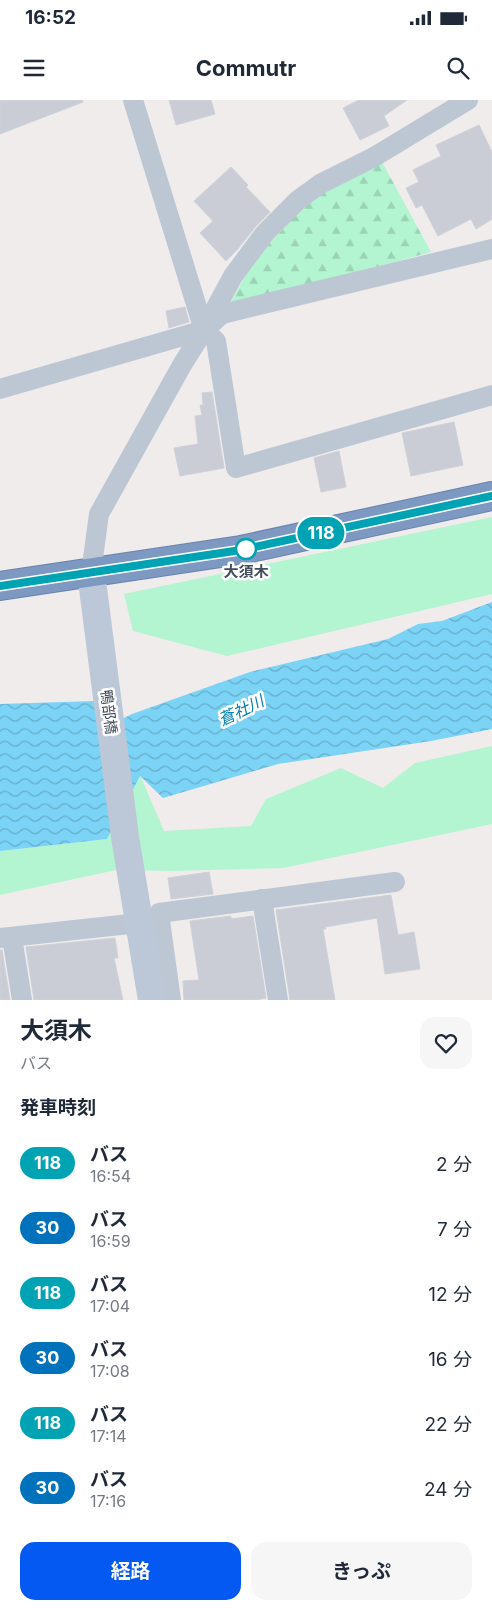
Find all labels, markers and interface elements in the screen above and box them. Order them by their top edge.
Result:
text: 16:52 [25,6,76,29]
icon: menu [20,54,48,82]
icon: search [444,54,472,82]
text: Commutr [196,55,296,81]
line badge: 118 [292,517,350,549]
text: 118 [307,522,335,543]
marker: 大須木 [235,538,257,560]
place label: 大須木 [223,562,269,581]
street label: 鴨部橋 [97,689,121,735]
water label: 蒼社川 [215,690,269,730]
text: 大須木 [20,1016,92,1045]
button: heart [420,1017,472,1069]
text: バス [20,1053,52,1073]
text: 発車時刻 [20,1096,96,1119]
text: バス [90,1143,128,1166]
text: 118 [34,1152,61,1173]
text: 2 分 [436,1153,472,1176]
text: 16:54 [90,1166,131,1186]
text: バス [90,1208,128,1231]
text: 30 [36,1217,59,1238]
text: 7 分 [437,1218,472,1241]
text: 16:59 [90,1231,131,1251]
text: バス [90,1273,128,1296]
text: 118 [34,1282,61,1303]
text: 12 分 [428,1283,472,1306]
text: 17:04 [90,1296,130,1316]
text: バス [90,1338,128,1361]
text: 30 [36,1347,59,1368]
text: 16 分 [428,1348,472,1371]
text: 17:08 [90,1361,130,1381]
text: バス [90,1403,128,1426]
text: 118 [34,1412,61,1433]
text: 22 分 [424,1413,472,1436]
text: 17:14 [90,1426,126,1446]
text: バス [90,1468,128,1491]
text: 30 [36,1477,59,1498]
text: 24 分 [424,1478,472,1501]
text: 17:16 [90,1491,126,1511]
button: 経路 [20,1542,241,1600]
button: きっぷ [251,1542,472,1600]

